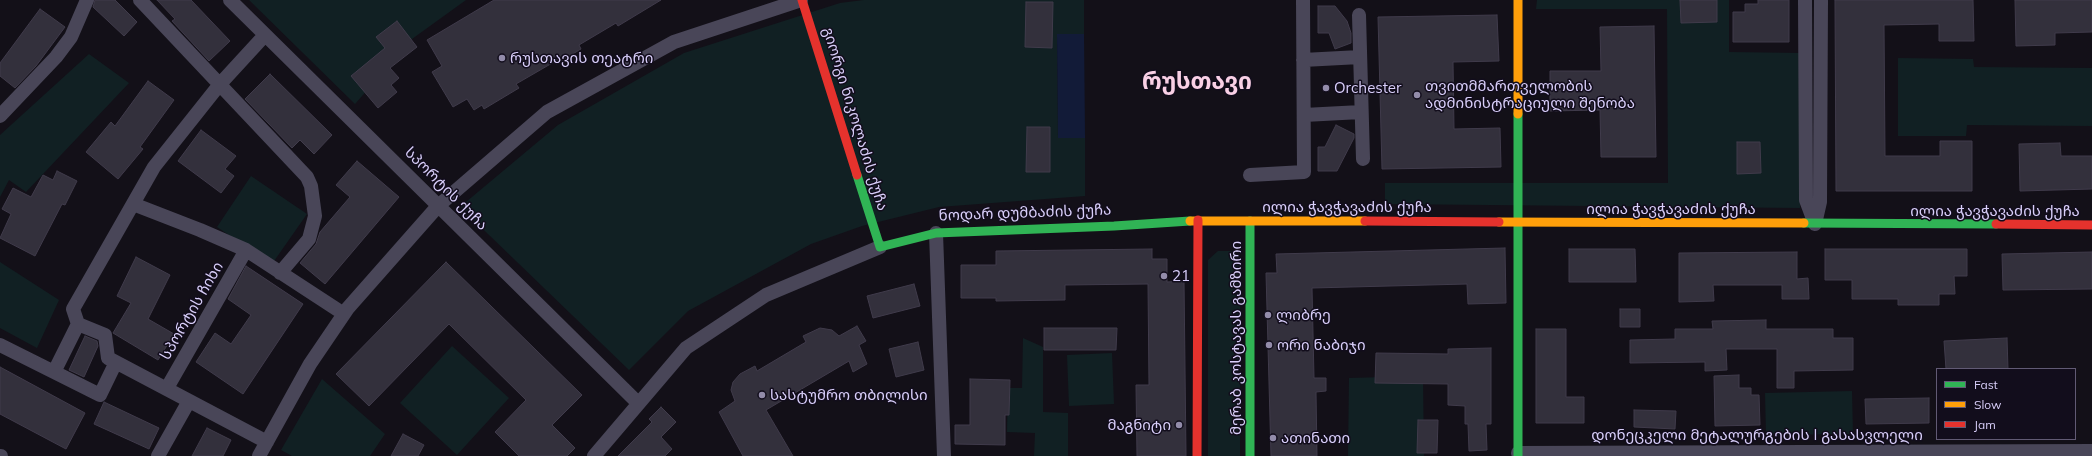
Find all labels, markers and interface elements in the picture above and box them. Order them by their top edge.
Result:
street label: გიორგი ნიკოლაძის ქუჩა [818,25,892,213]
place label: რუსთავის თეატრი [510,49,653,67]
marker: რუსთავის თეატრი [497,53,507,63]
district label: რუსთავი [1142,68,1252,96]
place label: თვითმმართველობის ადმინისტრაციული შენობა [1425,77,1635,112]
place label: Orchester [1334,79,1401,97]
marker: Orchester [1321,83,1331,93]
marker: თვითმმართველობის ადმინისტრაციული შენობა [1412,90,1422,100]
street label: სპორტის ქუჩა [401,144,491,234]
street label: ილია ჭავჭავაძის ქუჩა [1262,198,1432,216]
street label: ილია ჭავჭავაძის ქუჩა [1586,200,1756,218]
street label: ნოდარ დუმბაძის ქუჩა [938,201,1112,225]
street label: ილია ჭავჭავაძის ქუჩა [1910,202,2080,220]
street label: მერაბ კოსტავას გამზირი [1227,241,1245,435]
street label: სპორტის ჩიხი [157,259,227,363]
place label: 21 [1172,267,1190,285]
marker: 21 [1159,271,1169,281]
place label: ლიბრე [1276,306,1331,324]
marker: ლიბრე [1263,310,1273,320]
place label: ორი ნაბიჯი [1277,336,1366,354]
marker: ორი ნაბიჯი [1264,340,1274,350]
legend [1936,368,2076,440]
text: Fast [1974,377,1998,392]
place label: სასტუმრო თბილისი [770,386,928,404]
marker: სასტუმრო თბილისი [757,390,767,400]
text: Slow [1974,397,2002,412]
place label: მაგნიტი [1108,416,1171,434]
text: Jam [1974,417,1996,432]
marker: მაგნიტი [1174,420,1184,430]
street label: დონეცკელი მეტალურგების I გასასვლელი [1591,426,1923,444]
place label: ათინათი [1281,429,1350,447]
marker: ათინათი [1268,433,1278,443]

